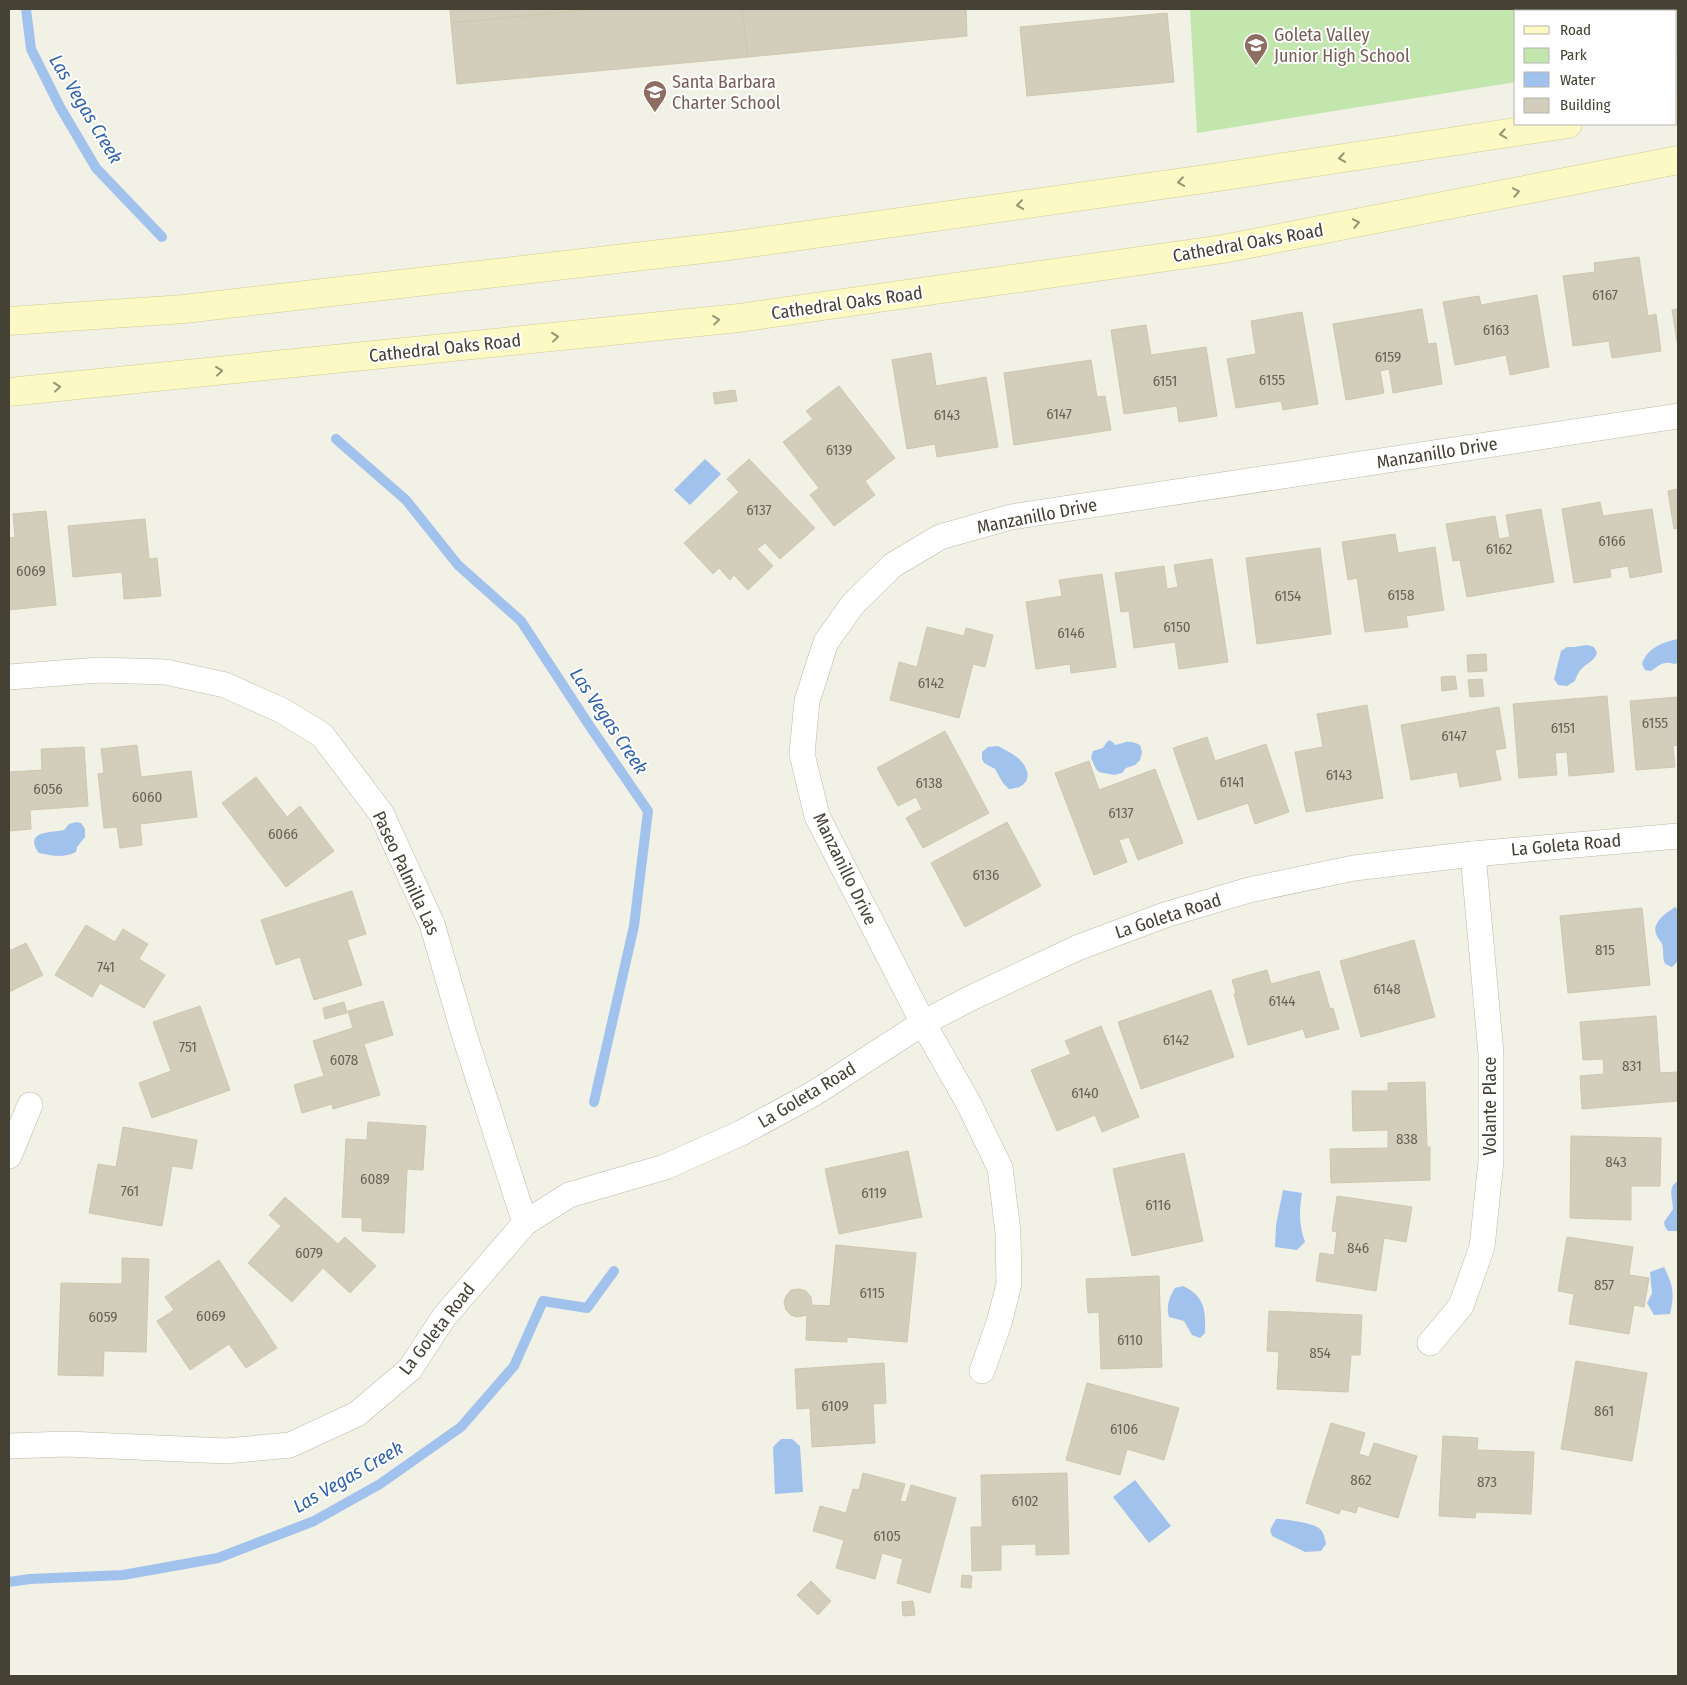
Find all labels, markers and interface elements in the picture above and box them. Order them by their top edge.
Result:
legend [1514,10,1677,125]
text: Road [1560,21,1591,39]
place label: Goleta Valley Junior High School [1274,24,1410,67]
school or university icon: Goleta Valley Junior High School [1243,32,1269,66]
text: Park [1560,46,1587,64]
water label: Las Vegas Creek [44,50,128,168]
place label: Santa Barbara Charter School [672,71,781,114]
text: Water [1560,71,1596,89]
school or university icon: Santa Barbara Charter School [642,79,668,113]
text: Building [1560,96,1611,114]
one-way arrow [1498,128,1507,138]
one-way arrow [1338,152,1346,163]
one-way arrow [1177,176,1185,187]
one-way arrow [1511,187,1520,198]
one-way arrow [1016,199,1024,210]
street label: Cathedral Oaks Road [1171,219,1325,267]
one-way arrow [1352,219,1361,229]
street label: Cathedral Oaks Road [770,281,924,325]
house number: 6167 [1592,286,1618,304]
one-way arrow [713,315,721,326]
house number: 6163 [1483,321,1510,339]
street label: Cathedral Oaks Road [368,329,522,367]
one-way arrow [551,331,559,342]
house number: 6159 [1375,348,1401,366]
one-way arrow [215,366,223,377]
house number: 6155 [1259,371,1285,389]
house number: 6151 [1153,372,1177,390]
one-way arrow [54,382,62,393]
house number: 6147 [1046,405,1072,423]
house number: 6143 [934,406,960,424]
street label: Manzanillo Drive [1375,433,1499,473]
house number: 6139 [826,441,852,459]
street label: Manzanillo Drive [975,494,1099,538]
house number: 6137 [746,501,772,519]
house number: 6166 [1598,532,1626,550]
house number: 6162 [1486,540,1513,558]
house number: 6069 [16,562,46,580]
house number: 6158 [1387,586,1415,604]
house number: 6154 [1275,587,1301,605]
house number: 6150 [1163,618,1191,636]
house number: 6146 [1057,624,1085,642]
water label: Las Vegas Creek [565,664,653,778]
house number: 6142 [918,674,945,692]
house number: 6155 [1642,714,1668,732]
house number: 6151 [1551,719,1575,737]
house number: 6147 [1441,727,1467,745]
house number: 6143 [1326,766,1352,784]
house number: 6141 [1220,773,1244,791]
house number: 6138 [916,774,942,792]
house number: 6056 [33,780,63,798]
house number: 6060 [132,788,162,806]
house number: 6137 [1108,804,1134,822]
street label: Paseo Palmilla Las [368,807,444,939]
street label: Manzanillo Drive [808,809,882,929]
house number: 6066 [268,825,298,843]
street label: La Goleta Road [1510,829,1622,861]
house number: 6136 [973,866,999,884]
street label: La Goleta Road [1112,888,1224,944]
house number: 815 [1595,941,1615,959]
house number: 741 [97,958,115,976]
house number: 6148 [1373,980,1401,998]
house number: 6144 [1268,992,1296,1010]
house number: 6142 [1163,1031,1190,1049]
house number: 751 [179,1038,197,1056]
house number: 6078 [330,1051,358,1069]
street label: Volante Place [1479,1056,1501,1155]
street label: La Goleta Road [754,1057,860,1133]
house number: 831 [1622,1057,1642,1075]
house number: 6140 [1071,1084,1099,1102]
house number: 838 [1396,1130,1418,1148]
house number: 843 [1605,1153,1627,1171]
house number: 6089 [360,1170,390,1188]
house number: 761 [121,1182,139,1200]
house number: 6119 [861,1184,887,1202]
house number: 6116 [1145,1196,1171,1214]
house number: 846 [1347,1239,1369,1257]
house number: 6079 [295,1244,323,1262]
house number: 857 [1594,1276,1614,1294]
street label: La Goleta Road [394,1279,480,1379]
house number: 6115 [859,1284,885,1302]
house number: 6069 [196,1307,226,1325]
house number: 6059 [88,1308,118,1326]
house number: 6110 [1117,1331,1143,1349]
house number: 854 [1309,1344,1331,1362]
house number: 6109 [821,1397,849,1415]
house number: 861 [1594,1402,1614,1420]
house number: 6106 [1110,1420,1138,1438]
water label: Las Vegas Creek [289,1436,407,1518]
house number: 862 [1350,1471,1372,1489]
house number: 873 [1477,1473,1497,1491]
house number: 6102 [1012,1492,1039,1510]
house number: 6105 [873,1527,901,1545]

